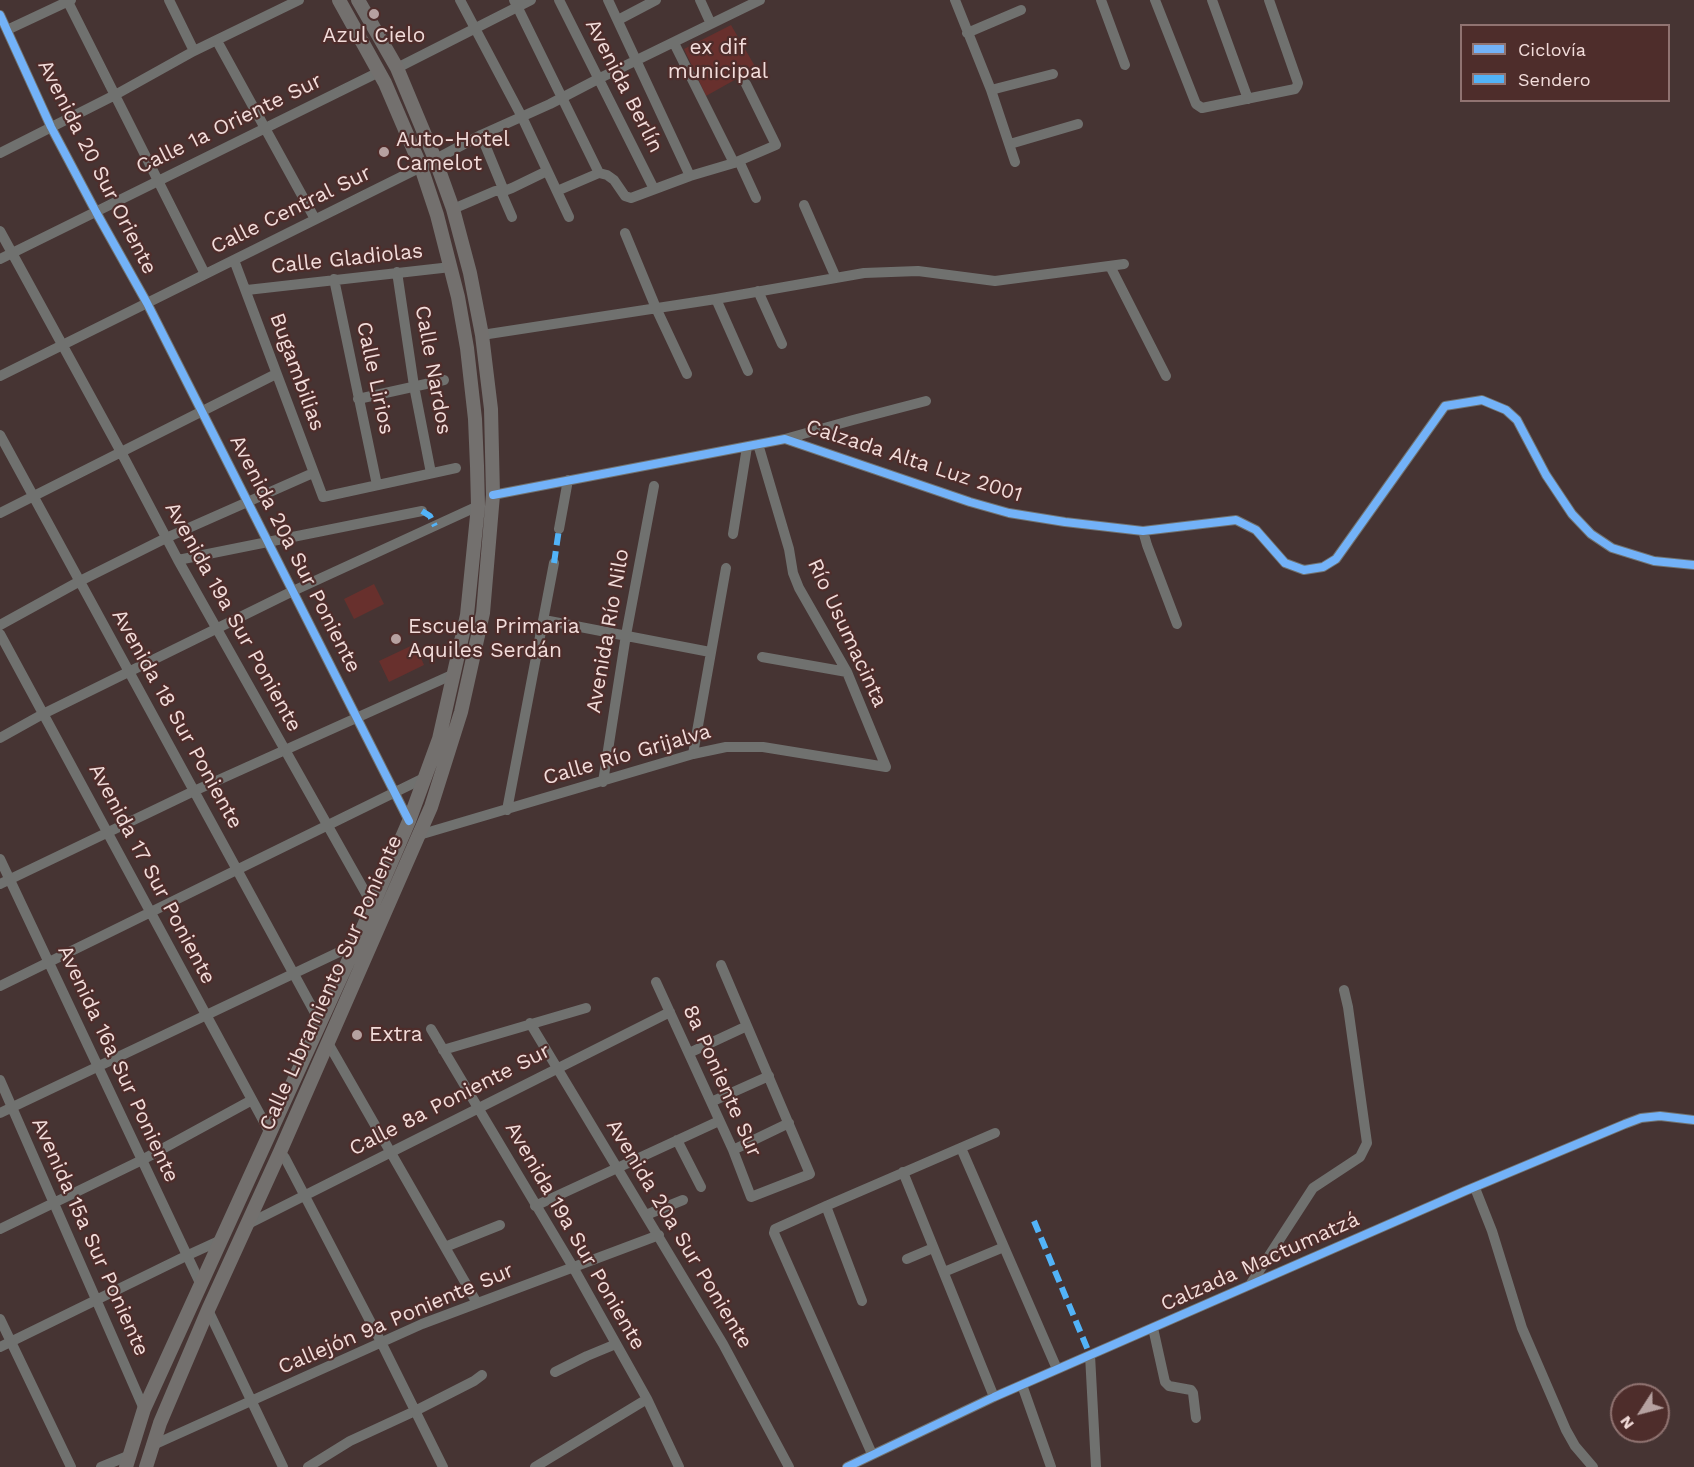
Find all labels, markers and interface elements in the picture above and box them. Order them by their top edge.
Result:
marker: Azul Cielo [367,7,381,21]
street label: Avenida Berlín [580,15,668,157]
place label: Azul Cielo [323,23,425,49]
legend [1460,24,1670,102]
park label: ex dif municipal [668,35,768,85]
text: Ciclovía [1518,39,1586,60]
street label: Avenida 20 Sur Oriente [32,56,162,278]
street label: Calle 1a Oriente Sur [132,68,326,180]
text: Sendero [1518,69,1591,90]
place label: Auto-Hotel Camelot [396,127,510,177]
marker: Auto-Hotel Camelot [377,145,391,159]
street label: Calle Central Sur [207,160,375,260]
street label: Calle Gladiolas [270,238,424,280]
street label: Calle Nardos [409,303,457,437]
street label: Bugambilias [264,310,330,434]
street label: Calle Lirios [351,319,399,437]
street label: Calzada Alta Luz 2001 [803,414,1025,508]
street label: Avenida 20a Sur Poniente [224,431,366,677]
street label: Avenida 19a Sur Poniente [159,498,307,736]
street label: Avenida Río Nilo [581,547,635,715]
street label: Río Usumacinta [802,555,892,711]
street label: Avenida 18 Sur Poniente [106,605,248,833]
place label: Escuela Primaria Aquiles Serdán [408,614,580,664]
marker: Escuela Primaria Aquiles Serdán [389,632,403,646]
street label: Calle Río Grijalva [540,719,714,791]
street label: Avenida 17 Sur Poniente [83,760,221,988]
street label: Calle Libramiento Sur Poniente [254,831,408,1135]
street label: Avenida 16a Sur Poniente [52,941,184,1187]
street label: 8a Poniente Sur [677,1001,767,1161]
place label: Extra [369,1022,423,1048]
marker: Extra [350,1028,364,1042]
street label: Calle 8a Poniente Sur [345,1038,555,1162]
street label: Avenida 15a Sur Poniente [26,1114,154,1360]
street label: Avenida 20a Sur Poniente [600,1115,758,1353]
street label: Avenida 19a Sur Poniente [499,1118,651,1354]
street label: Calzada Mactumatzá [1157,1207,1363,1317]
street label: Callejón 9a Poniente Sur [274,1258,518,1380]
north arrow [1610,1383,1670,1443]
text: N [1615,1412,1638,1433]

